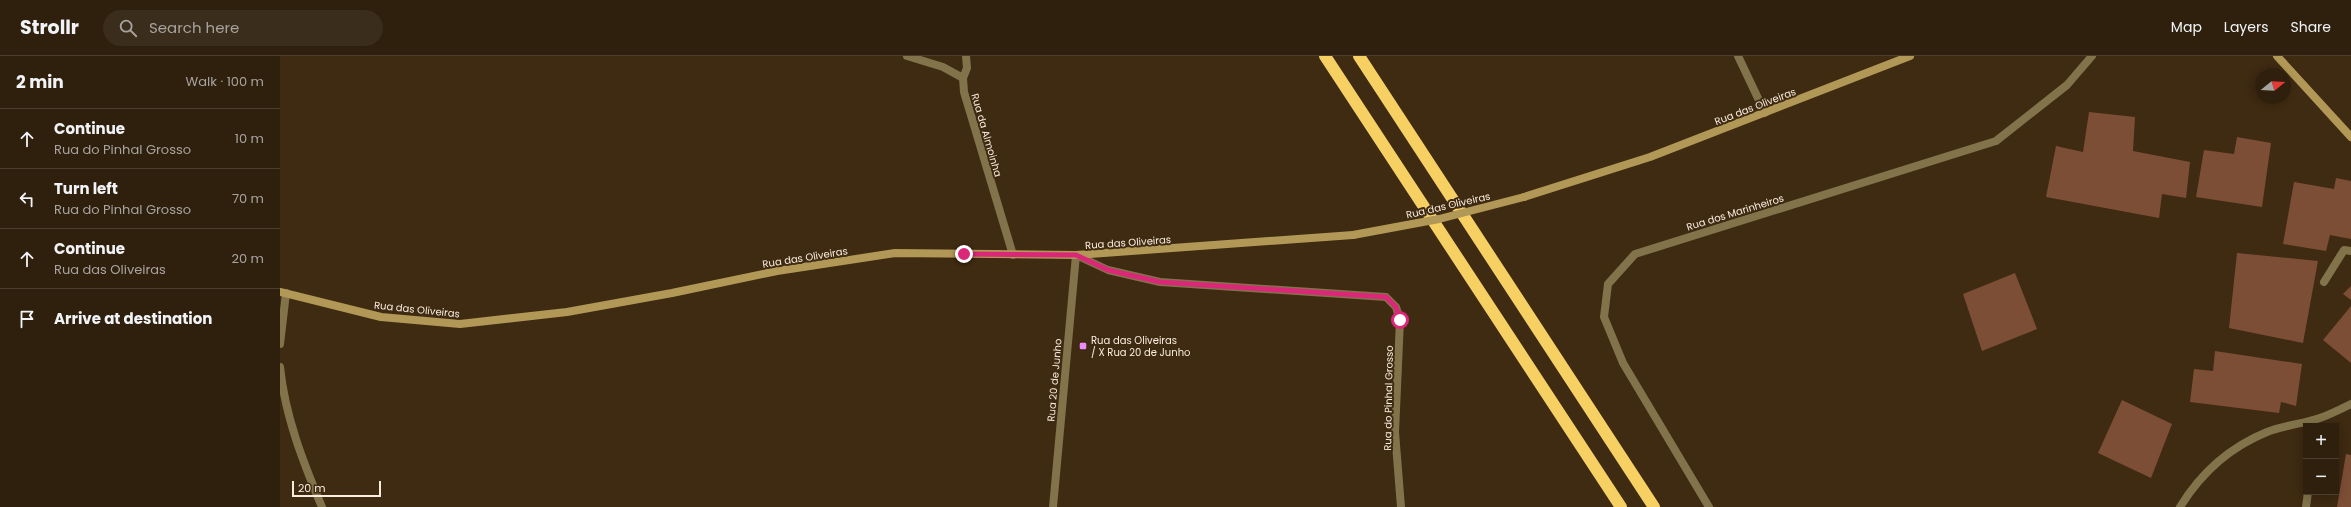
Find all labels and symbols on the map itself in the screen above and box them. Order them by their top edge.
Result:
north arrow [2255,68,2291,104]
street label: Rua das Oliveiras [1712,84,1798,129]
street label: Rua da Almoinha [967,92,1006,179]
street label: Rua das Oliveiras [1404,188,1492,222]
street label: Rua dos Marinheiros [1684,190,1786,234]
street label: Rua das Oliveiras [1085,232,1172,253]
street label: Rua das Oliveiras [761,243,849,272]
route end [955,245,973,263]
street label: Rua das Oliveiras [373,298,461,321]
route start [1391,311,1409,329]
place label: Rua das Oliveiras / X Rua 20 de Junho [1091,333,1190,360]
street label: Rua 20 de Junho [1043,338,1066,422]
marker: Rua das Oliveiras / X Rua 20 de Junho [1078,341,1088,351]
street label: Rua do Pinhal Grosso [1380,345,1397,451]
scale bar [292,479,381,498]

